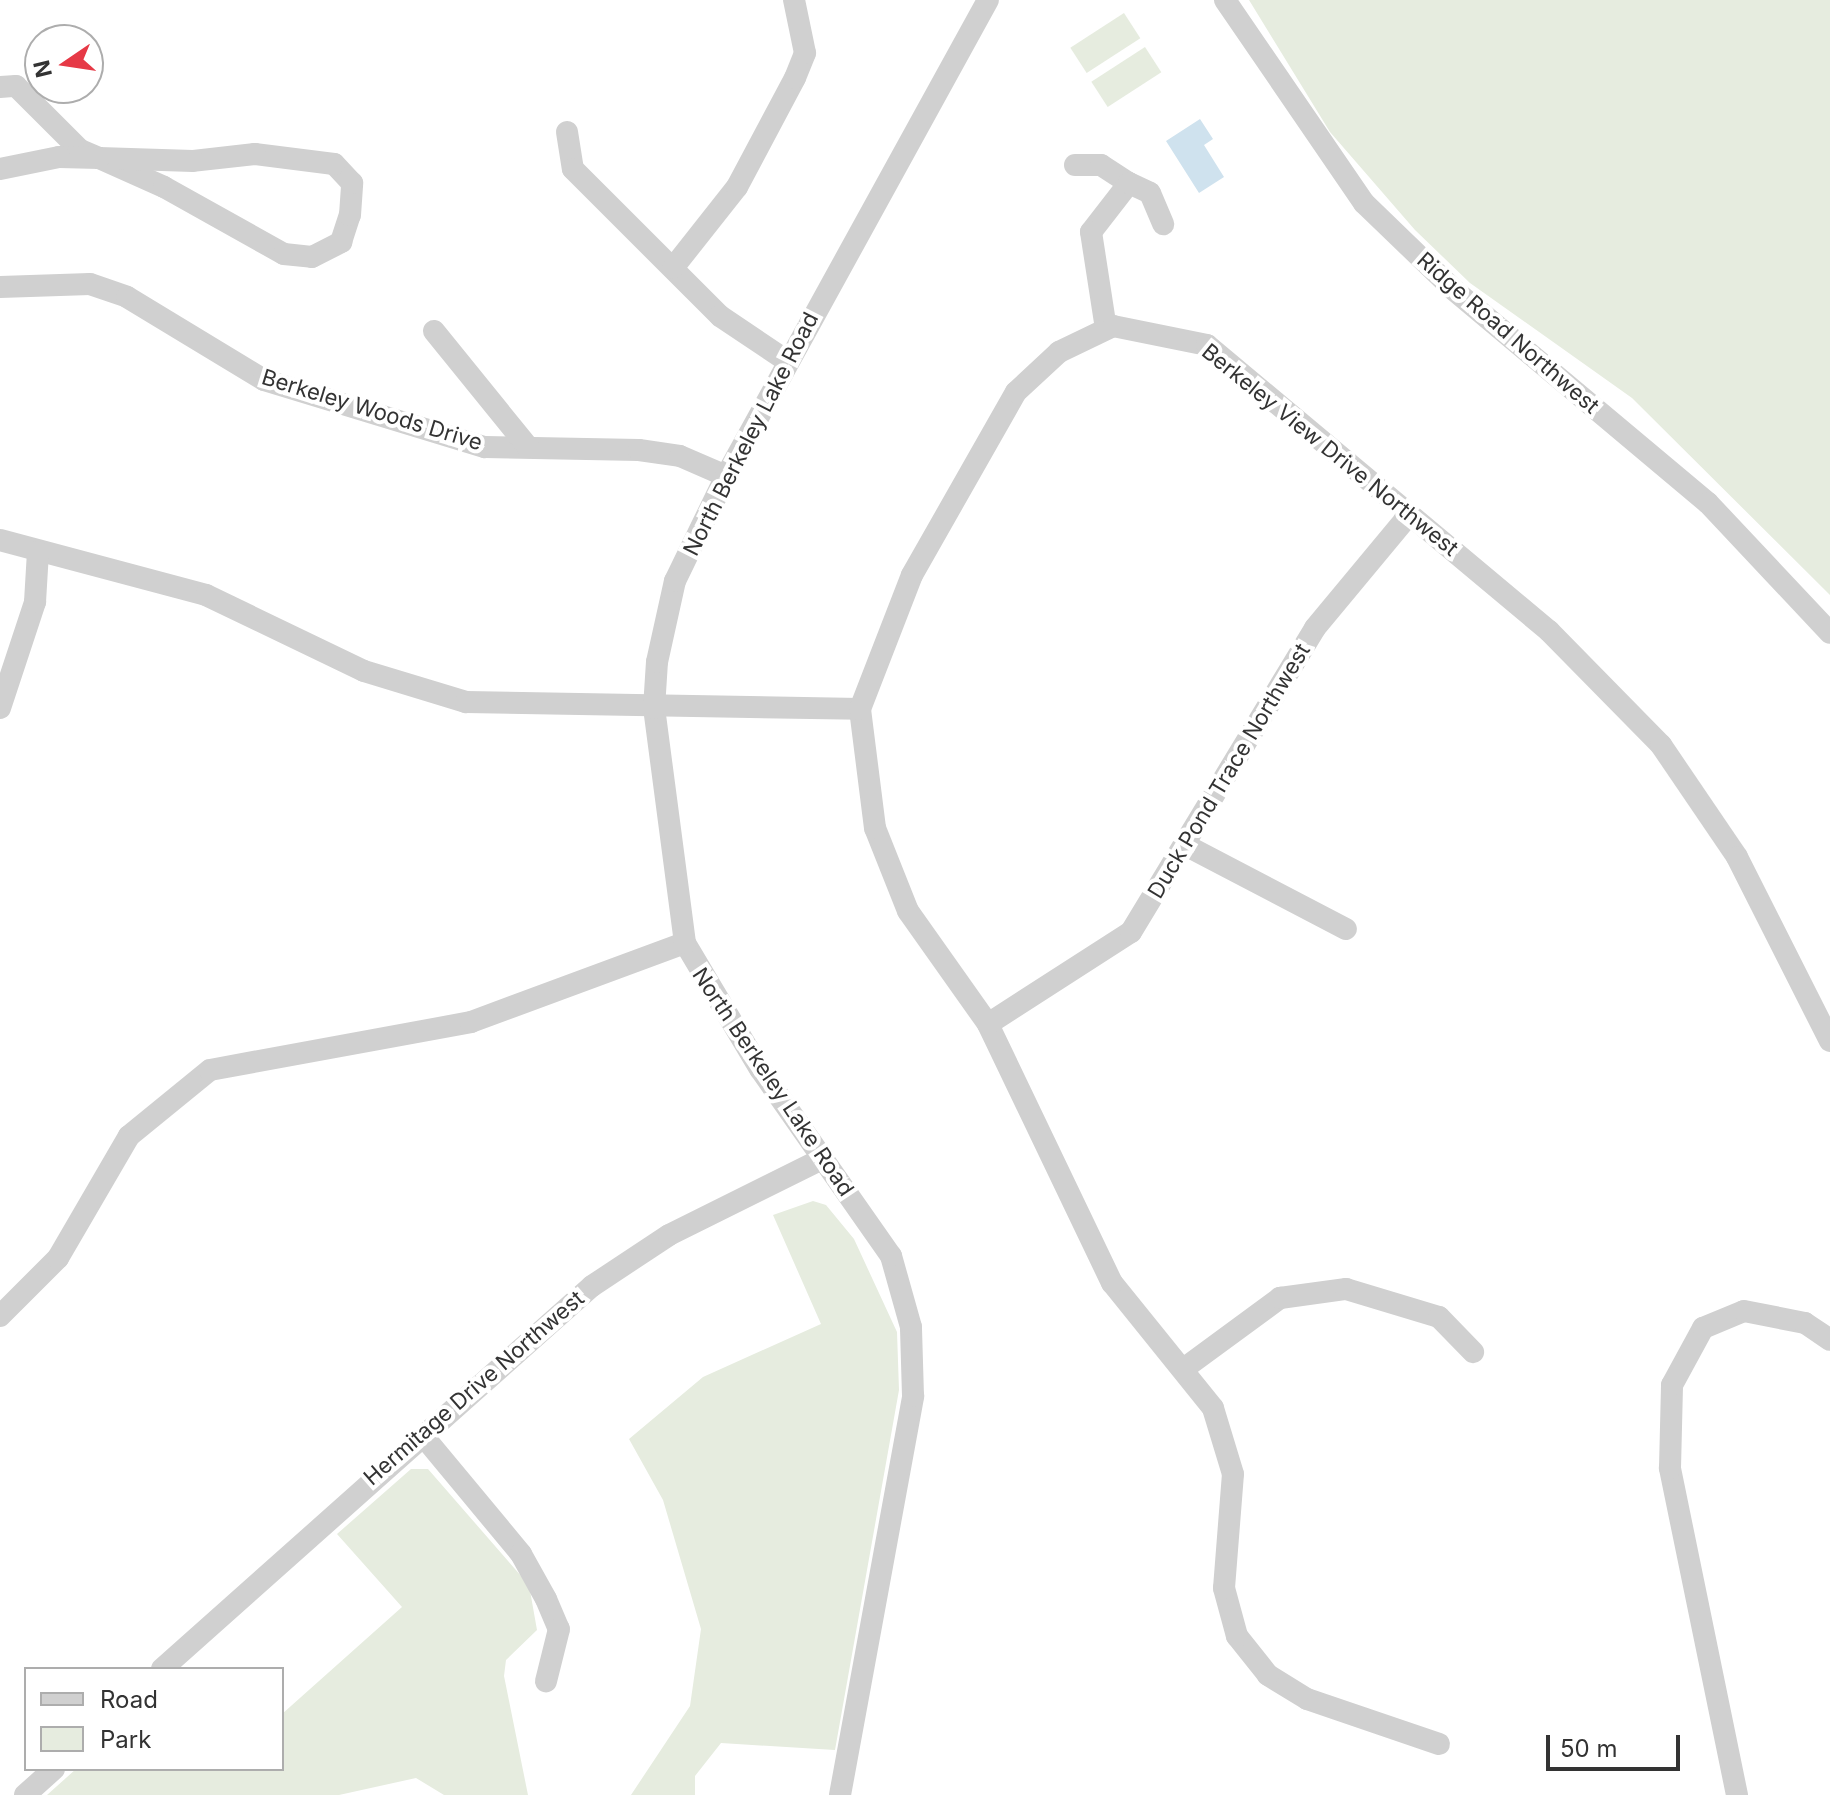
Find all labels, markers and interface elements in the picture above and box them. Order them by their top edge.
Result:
north arrow [24,24,104,104]
text: N [28,58,57,80]
street label: Ridge Road Northwest [1412,247,1604,419]
street label: North Berkeley Lake Road [678,308,824,560]
street label: Berkeley View Drive Northwest [1196,338,1464,562]
street label: Berkeley Woods Drive [258,364,486,456]
street label: Duck Pond Trace Northwest [1142,639,1316,903]
street label: North Berkeley Lake Road [687,963,859,1201]
street label: Hermitage Drive Northwest [358,1285,590,1491]
legend [24,1667,284,1771]
text: Road [100,1685,158,1714]
scale bar [1550,1719,1684,1769]
text: Park [100,1725,151,1754]
text: 50 m [1560,1734,1618,1763]

